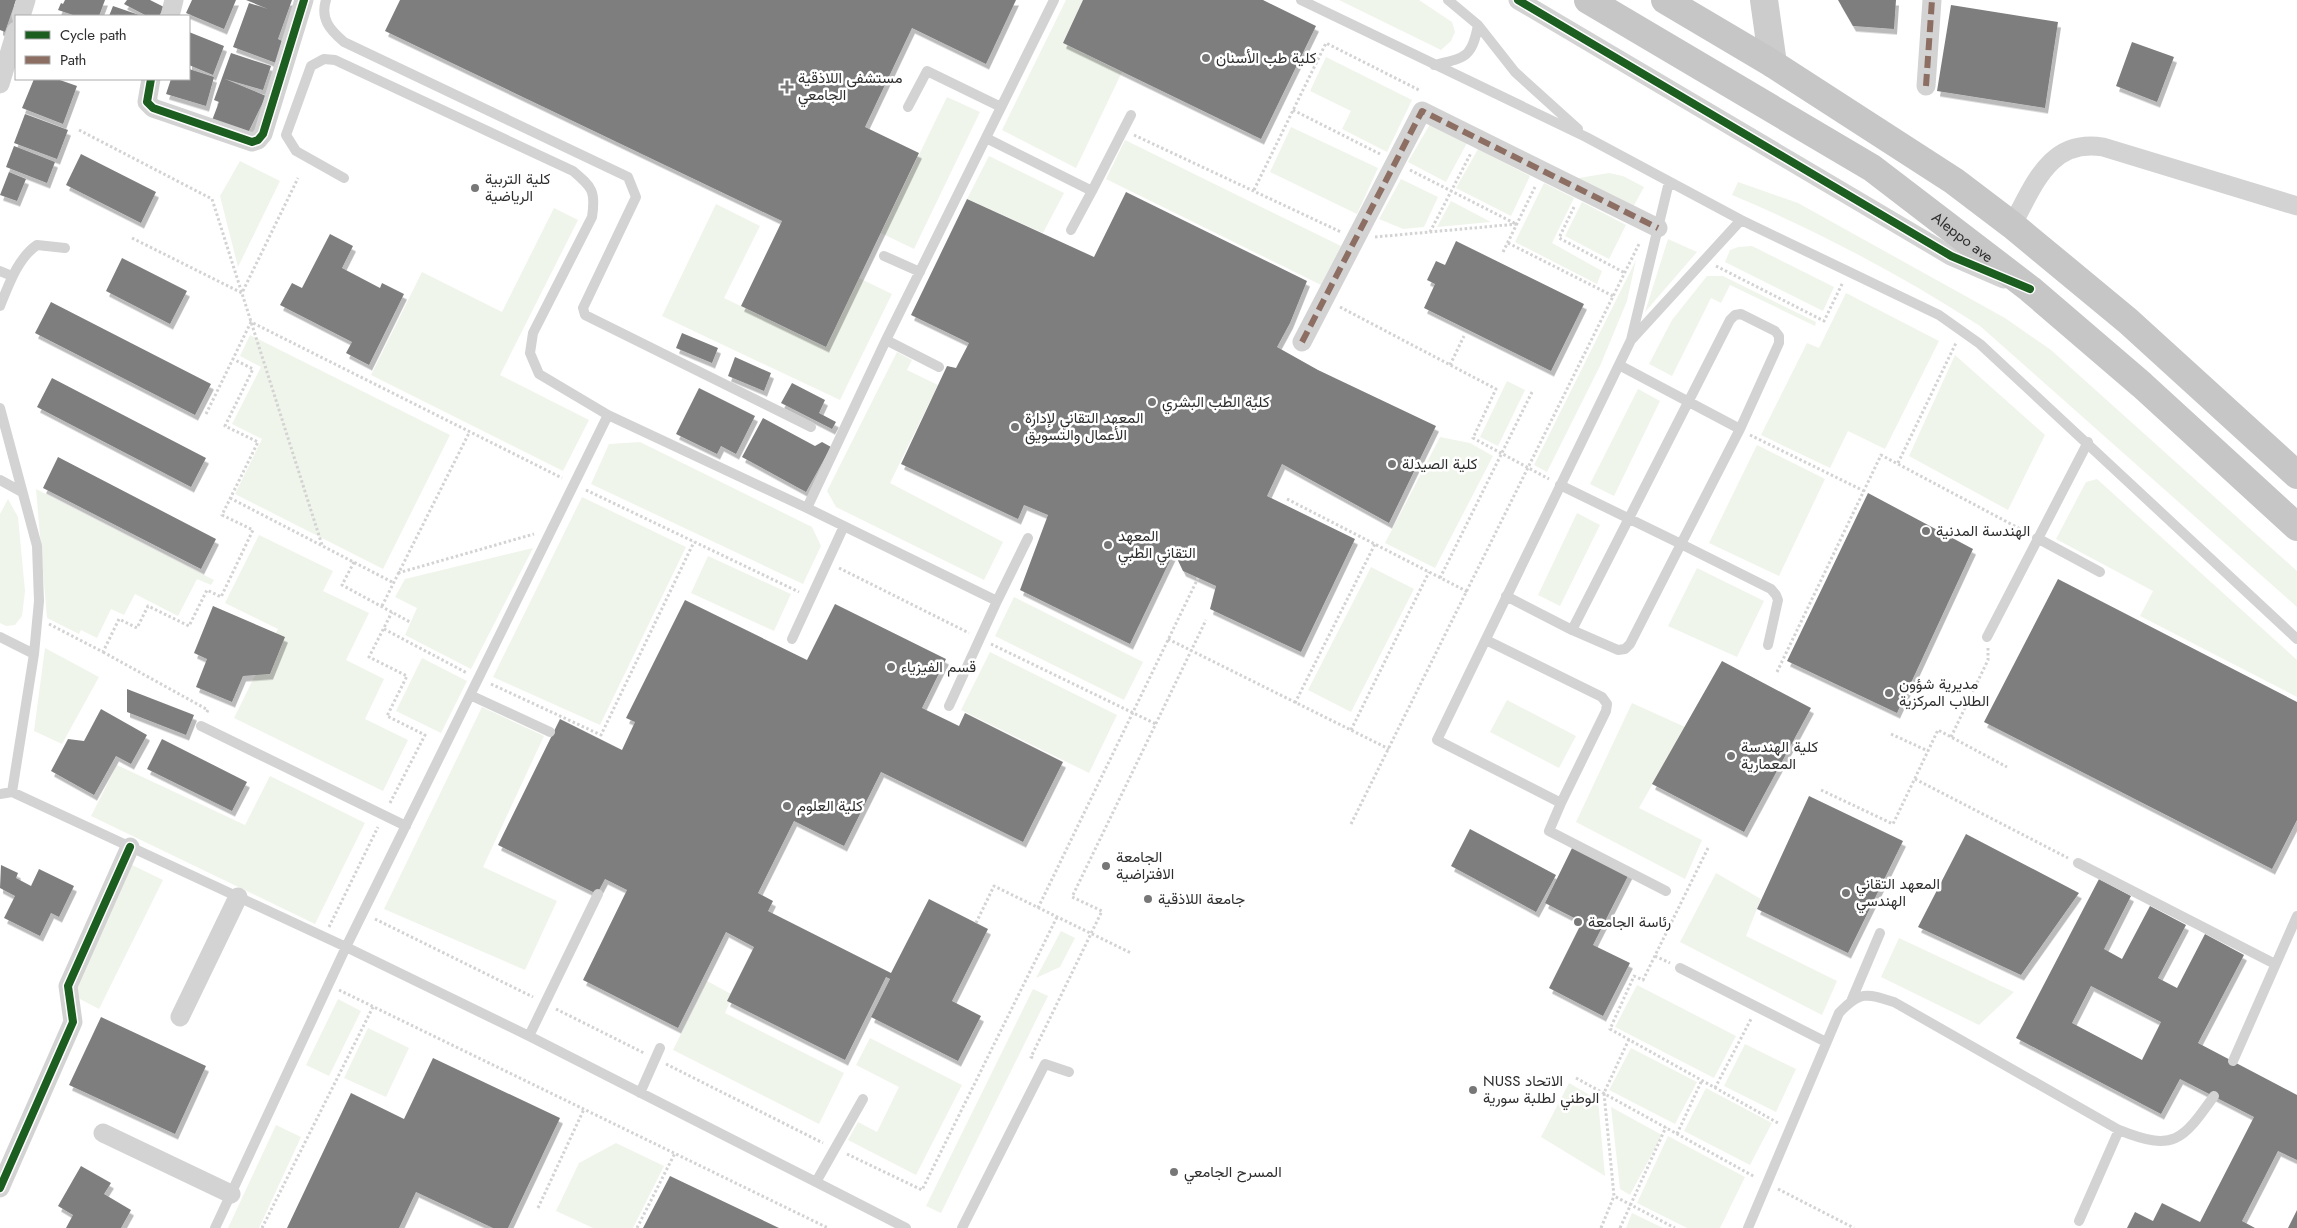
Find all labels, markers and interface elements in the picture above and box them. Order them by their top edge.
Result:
legend [15,15,190,80]
text: Cycle path [60,24,127,46]
place label: كلية طب الأسنان [1216,47,1317,69]
text: Path [60,49,86,71]
marker: كلية طب الأسنان [1200,52,1212,64]
place label: مستشفى اللاذقية الجامعي [798,67,903,108]
marker: مستشفى اللاذقية الجامعي [780,80,794,94]
place label: كلية التربية الرياضية [485,168,551,207]
marker: كلية التربية الرياضية [469,182,481,194]
street label: Aleppo ave [1927,207,1998,268]
place label: كلية الطب البشري [1162,391,1270,415]
marker: كلية الطب البشري [1146,396,1158,408]
place label: المعهد التقاني لإدارة الأعمال والتسويق [1025,407,1144,446]
marker: المعهد التقاني لإدارة الأعمال والتسويق [1009,421,1021,433]
place label: كلية الصيدلة [1402,453,1478,475]
marker: كلية الصيدلة [1386,458,1398,470]
place label: الهندسة المدنية [1936,520,2030,542]
place label: المعهد التقاني الطبي [1118,525,1196,566]
marker: الهندسة المدنية [1920,525,1932,537]
marker: المعهد التقاني الطبي [1102,539,1114,551]
place label: قسم الفيزياء [901,656,976,678]
marker: قسم الفيزياء [885,661,897,673]
place label: مديرية شؤون الطلاب المركزية [1899,673,1989,712]
marker: مديرية شؤون الطلاب المركزية [1883,687,1895,699]
place label: كلية الهندسة المعمارية [1741,736,1818,775]
marker: كلية الهندسة المعمارية [1725,750,1737,762]
place label: كلية العلوم [797,795,863,817]
marker: كلية العلوم [781,800,793,812]
place label: الجامعة الافتراضية [1116,846,1174,885]
marker: الجامعة الافتراضية [1100,860,1112,872]
place label: المعهد التقاني الهندسي [1856,873,1940,914]
marker: المعهد التقاني الهندسي [1840,887,1852,899]
place label: جامعة اللاذقية [1158,888,1245,910]
marker: جامعة اللاذقية [1142,893,1154,905]
place label: رئاسة الجامعة [1588,911,1671,933]
marker: رئاسة الجامعة [1572,916,1584,928]
place label: NUSS الاتحاد الوطني لطلبة سورية [1483,1070,1599,1111]
marker: NUSS الاتحاد الوطني لطلبة سورية [1467,1084,1479,1096]
place label: المسرح الجامعي [1184,1161,1282,1185]
marker: المسرح الجامعي [1168,1166,1180,1178]

